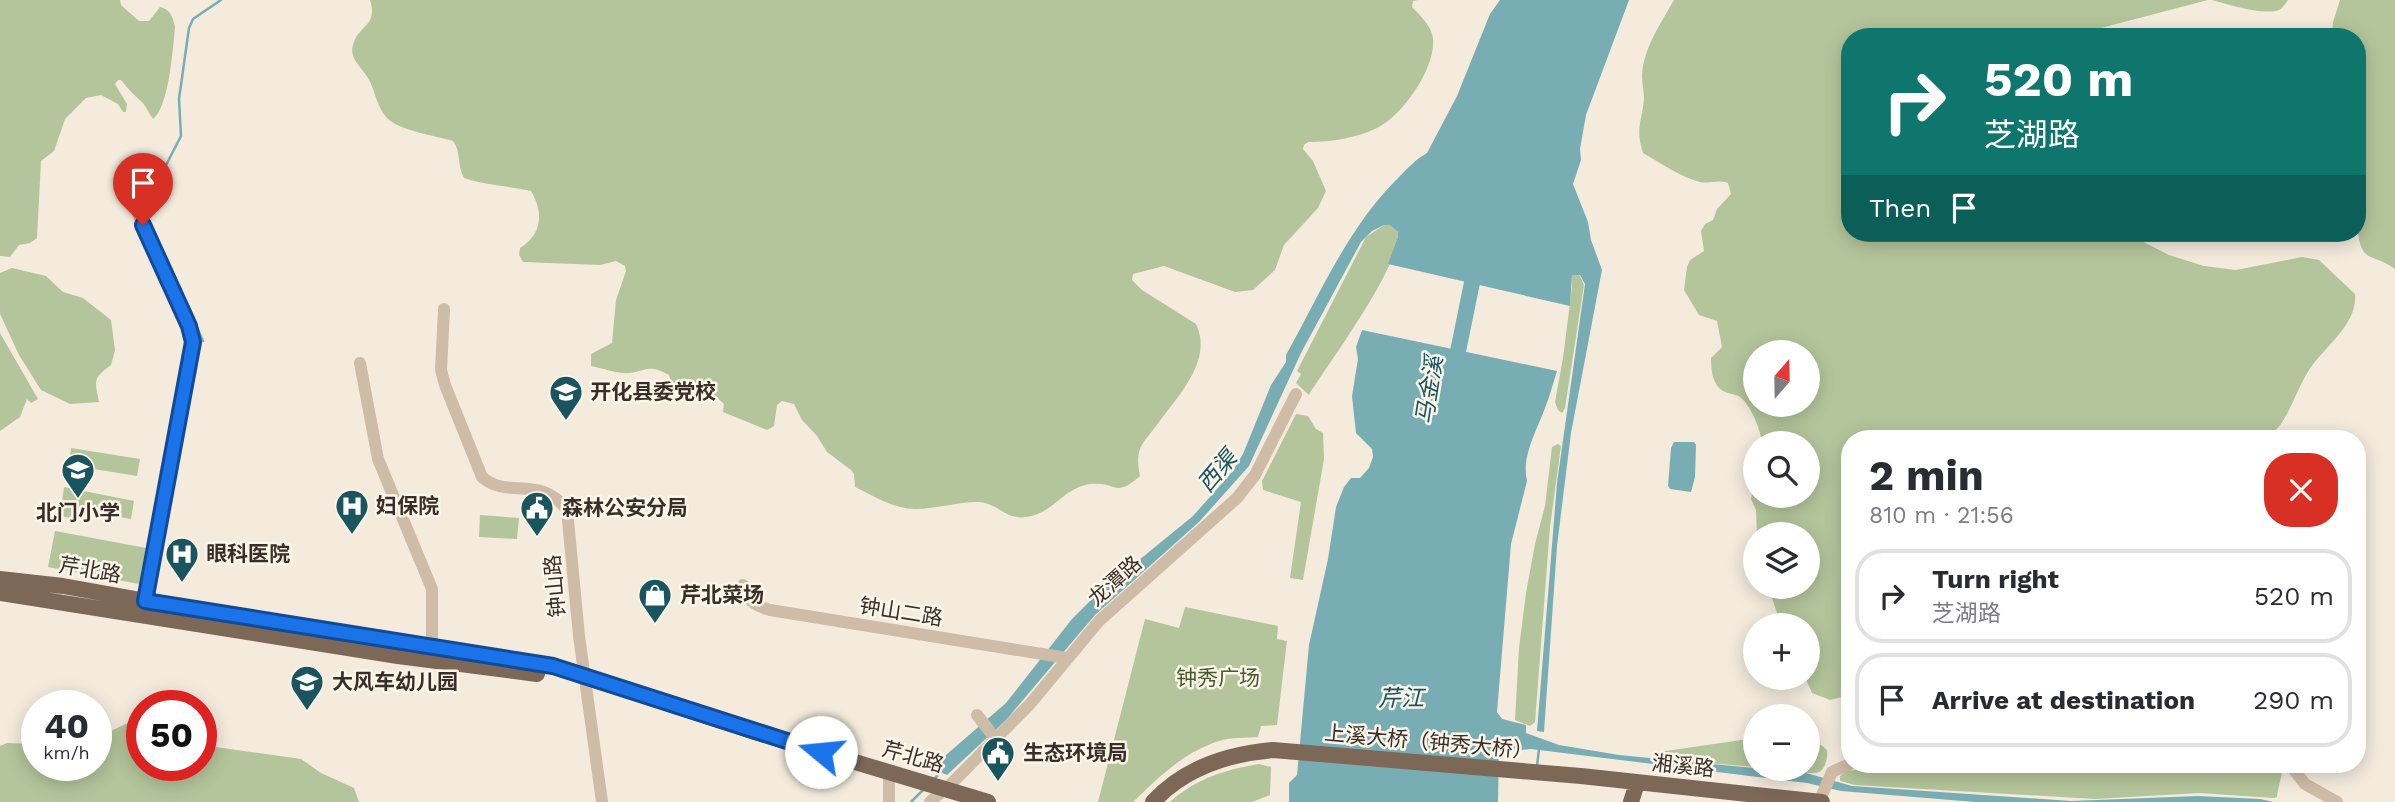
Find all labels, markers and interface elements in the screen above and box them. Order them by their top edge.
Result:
text: 520 m [1984,50,2133,108]
icon: right [1869,56,1960,147]
text: 芝湖路 [1984,116,2080,154]
pin [113,153,173,225]
icon: arrive [124,164,162,202]
icon: arrive [1945,189,1983,227]
text: Then [1869,193,1931,223]
north arrow [1743,340,1820,416]
map controls [1743,340,1820,781]
water label: 马金溪 [1411,351,1449,426]
school or university icon: 开化县委党校 [547,373,585,422]
place label: 开化县委党校 [590,379,716,404]
button: search [1743,431,1820,508]
water label: 西渠 [1192,443,1244,498]
school or university icon: 北门小学 [59,451,97,500]
text: 2 min [1869,451,1984,500]
button: close [2264,453,2338,527]
hospital icon: 妇保院 [333,487,371,536]
public building icon: 森林公安分局 [518,489,556,538]
place label: 妇保院 [376,493,439,518]
place label: 森林公安分局 [562,495,688,520]
place label: 北门小学 [36,500,120,525]
text: 810 m · 21:56 [1869,502,2014,529]
button: layers [1743,522,1820,599]
hospital icon: 眼科医院 [163,535,201,584]
place label: 眼科医院 [206,541,290,566]
street label: 龙潭路 [1083,550,1146,611]
street label: 芹北路 [57,552,123,587]
street label: 钟山路 [539,554,570,619]
text: Turn right [1932,564,2059,594]
shop icon: 芹北菜场 [636,576,674,625]
icon: right [1873,577,1911,615]
text: 520 m [2254,581,2334,611]
place label: 芹北菜场 [680,582,764,607]
street label: 钟山二路 [858,593,945,630]
text: 芝湖路 [1932,600,2001,627]
button: + [1743,613,1820,690]
school or university icon: 大风车幼儿园 [288,663,326,712]
park label: 钟秀广场 [1176,665,1260,690]
place label: 大风车幼儿园 [332,669,458,694]
icon: arrive [1873,681,1911,719]
water label: 芹江 [1378,685,1427,712]
text: Arrive at destination [1932,685,2195,715]
text: 290 m [2253,685,2334,715]
speed limit sign: 50 [126,690,217,781]
button: − [1743,704,1820,781]
text: 40 [44,705,89,747]
position arrow [784,715,858,789]
street label: 上溪大桥（钟秀大桥） [1323,720,1535,763]
public building icon: 生态环境局 [979,734,1017,783]
street label: 芹北路 [879,736,947,777]
place label: 生态环境局 [1023,740,1128,765]
text: km/h [43,742,90,763]
street label: 湘溪路 [1650,750,1716,781]

